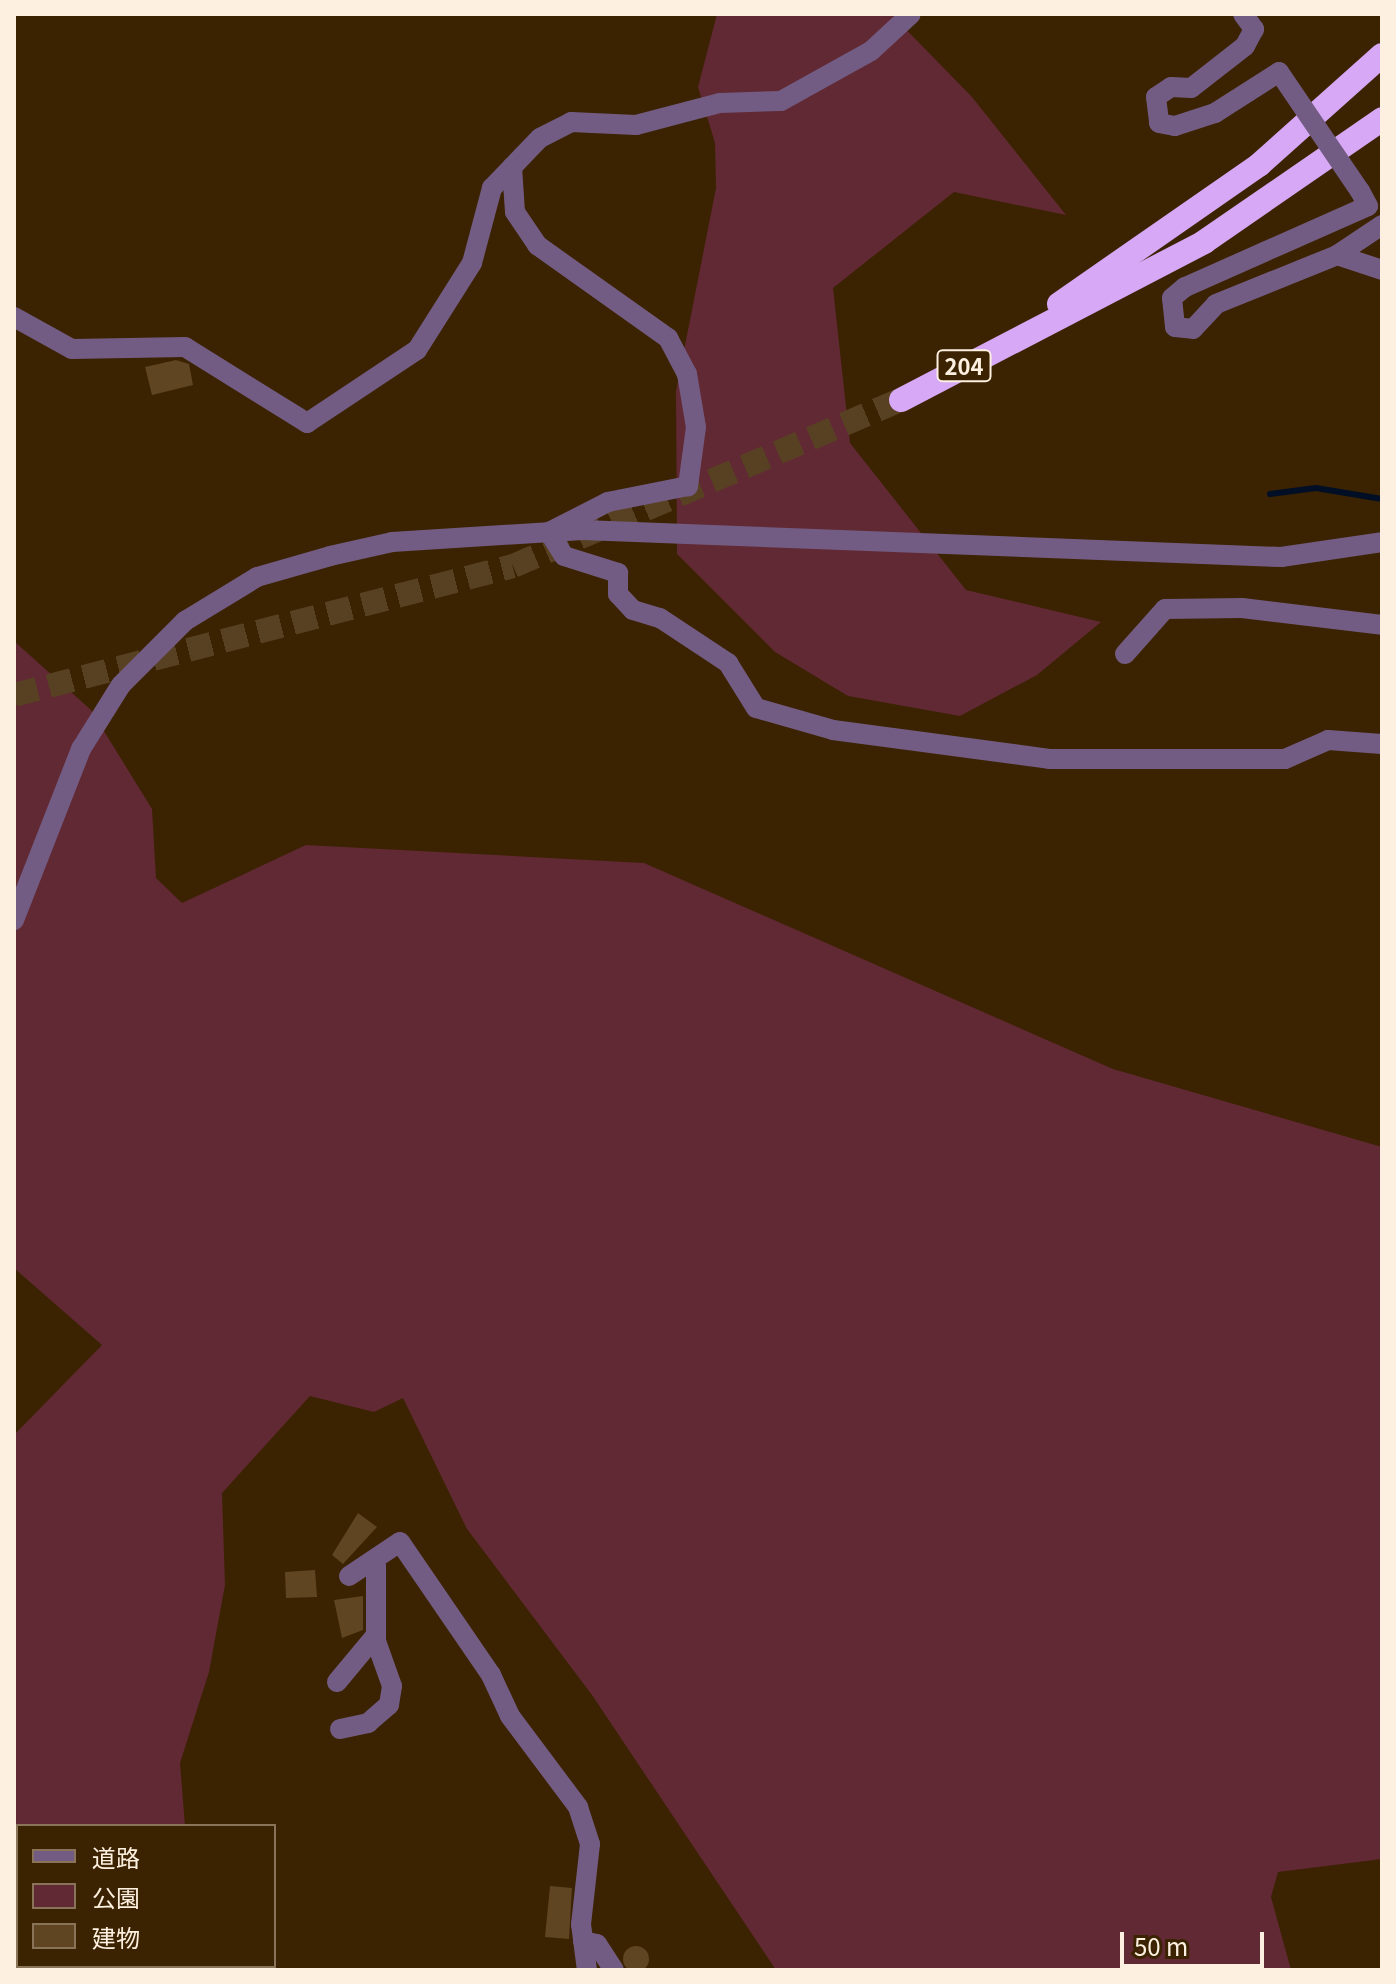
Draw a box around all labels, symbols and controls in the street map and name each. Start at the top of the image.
road number: 204 [936,348,992,384]
legend [16,1824,276,1968]
text: 道路 [92,1839,140,1874]
text: 公園 [92,1879,140,1914]
scale bar [1124,1916,1268,1966]
text: 建物 [92,1919,140,1954]
text: 50 m [1134,1928,1188,1963]

